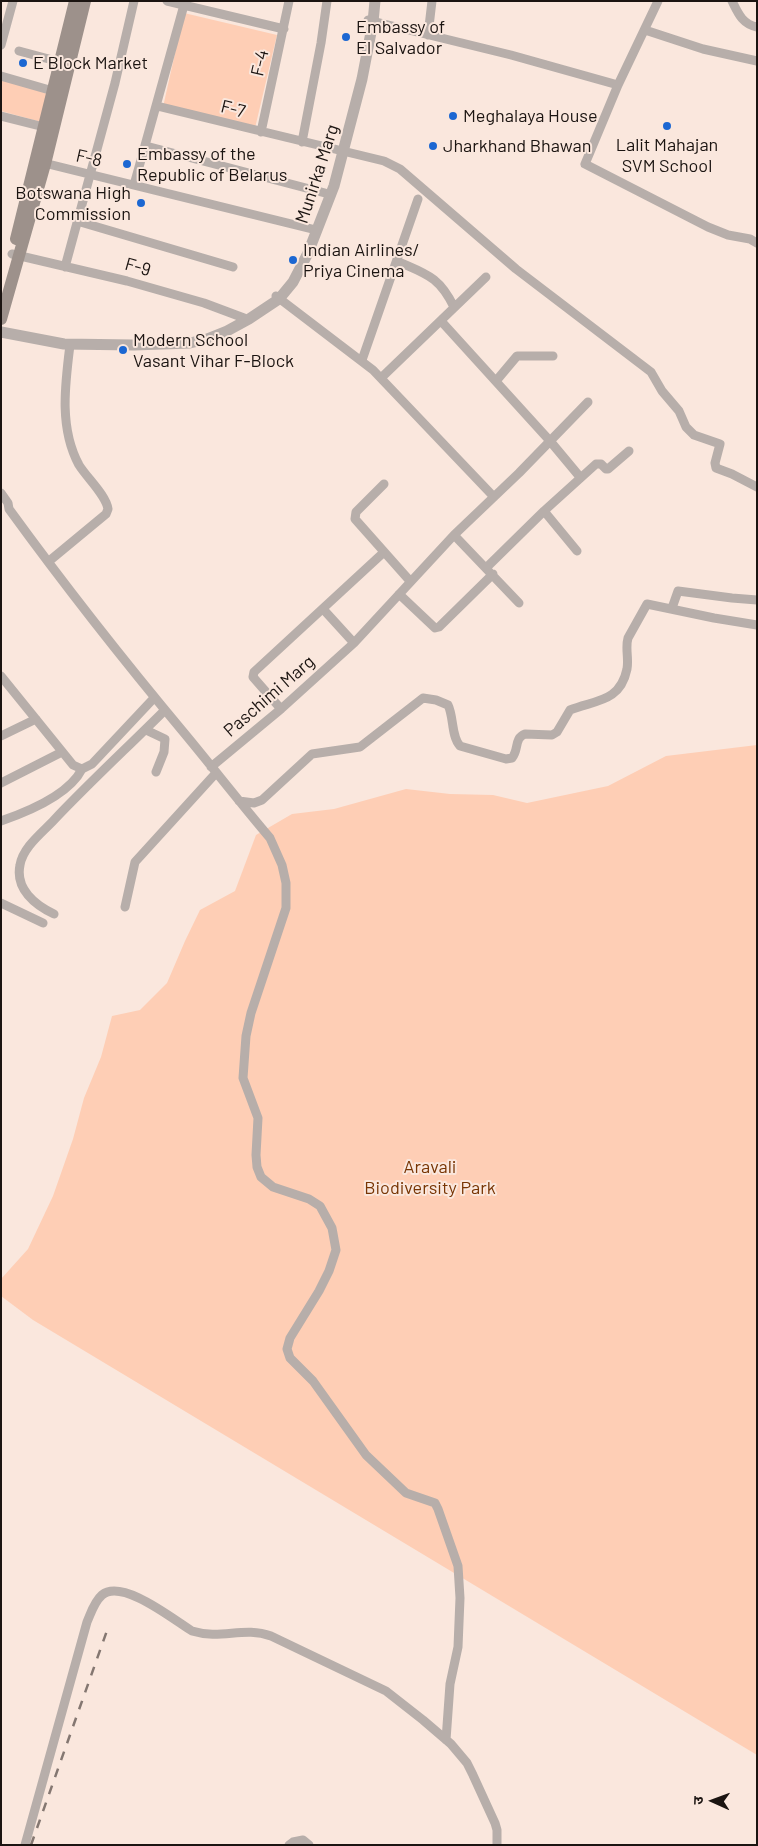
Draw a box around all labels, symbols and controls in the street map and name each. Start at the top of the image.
place label: Embassy of El Salvador [356,16,445,58]
marker: Embassy of El Salvador [340,31,352,43]
street label: F-4 [246,48,274,78]
place label: E Block Market [33,52,148,74]
marker: E Block Market [17,57,29,69]
street label: F-7 [218,96,248,122]
place label: Meghalaya House [463,105,598,127]
marker: Meghalaya House [447,110,459,122]
marker: Lalit Mahajan SVM School [661,120,673,132]
street label: Munirka Marg [291,122,343,226]
place label: Lalit Mahajan SVM School [616,134,718,176]
place label: Jharkhand Bhawan [443,135,592,157]
marker: Jharkhand Bhawan [427,140,439,152]
place label: Embassy of the Republic of Belarus [137,143,287,186]
street label: F-8 [74,145,104,171]
marker: Embassy of the Republic of Belarus [121,158,133,170]
place label: Botswana High Commission [15,182,131,224]
marker: Botswana High Commission [135,197,147,209]
place label: Indian Airlines/ Priya Cinema [303,239,420,282]
street label: F-9 [123,253,153,281]
marker: Indian Airlines/ Priya Cinema [287,254,299,266]
place label: Modern School Vasant Vihar F-Block [133,329,294,372]
marker: Modern School Vasant Vihar F-Block [117,344,129,356]
street label: Paschimi Marg [219,651,319,741]
park label: Aravali Biodiversity Park [364,1156,496,1198]
north arrow [688,1776,738,1826]
text: उ [689,1796,706,1805]

